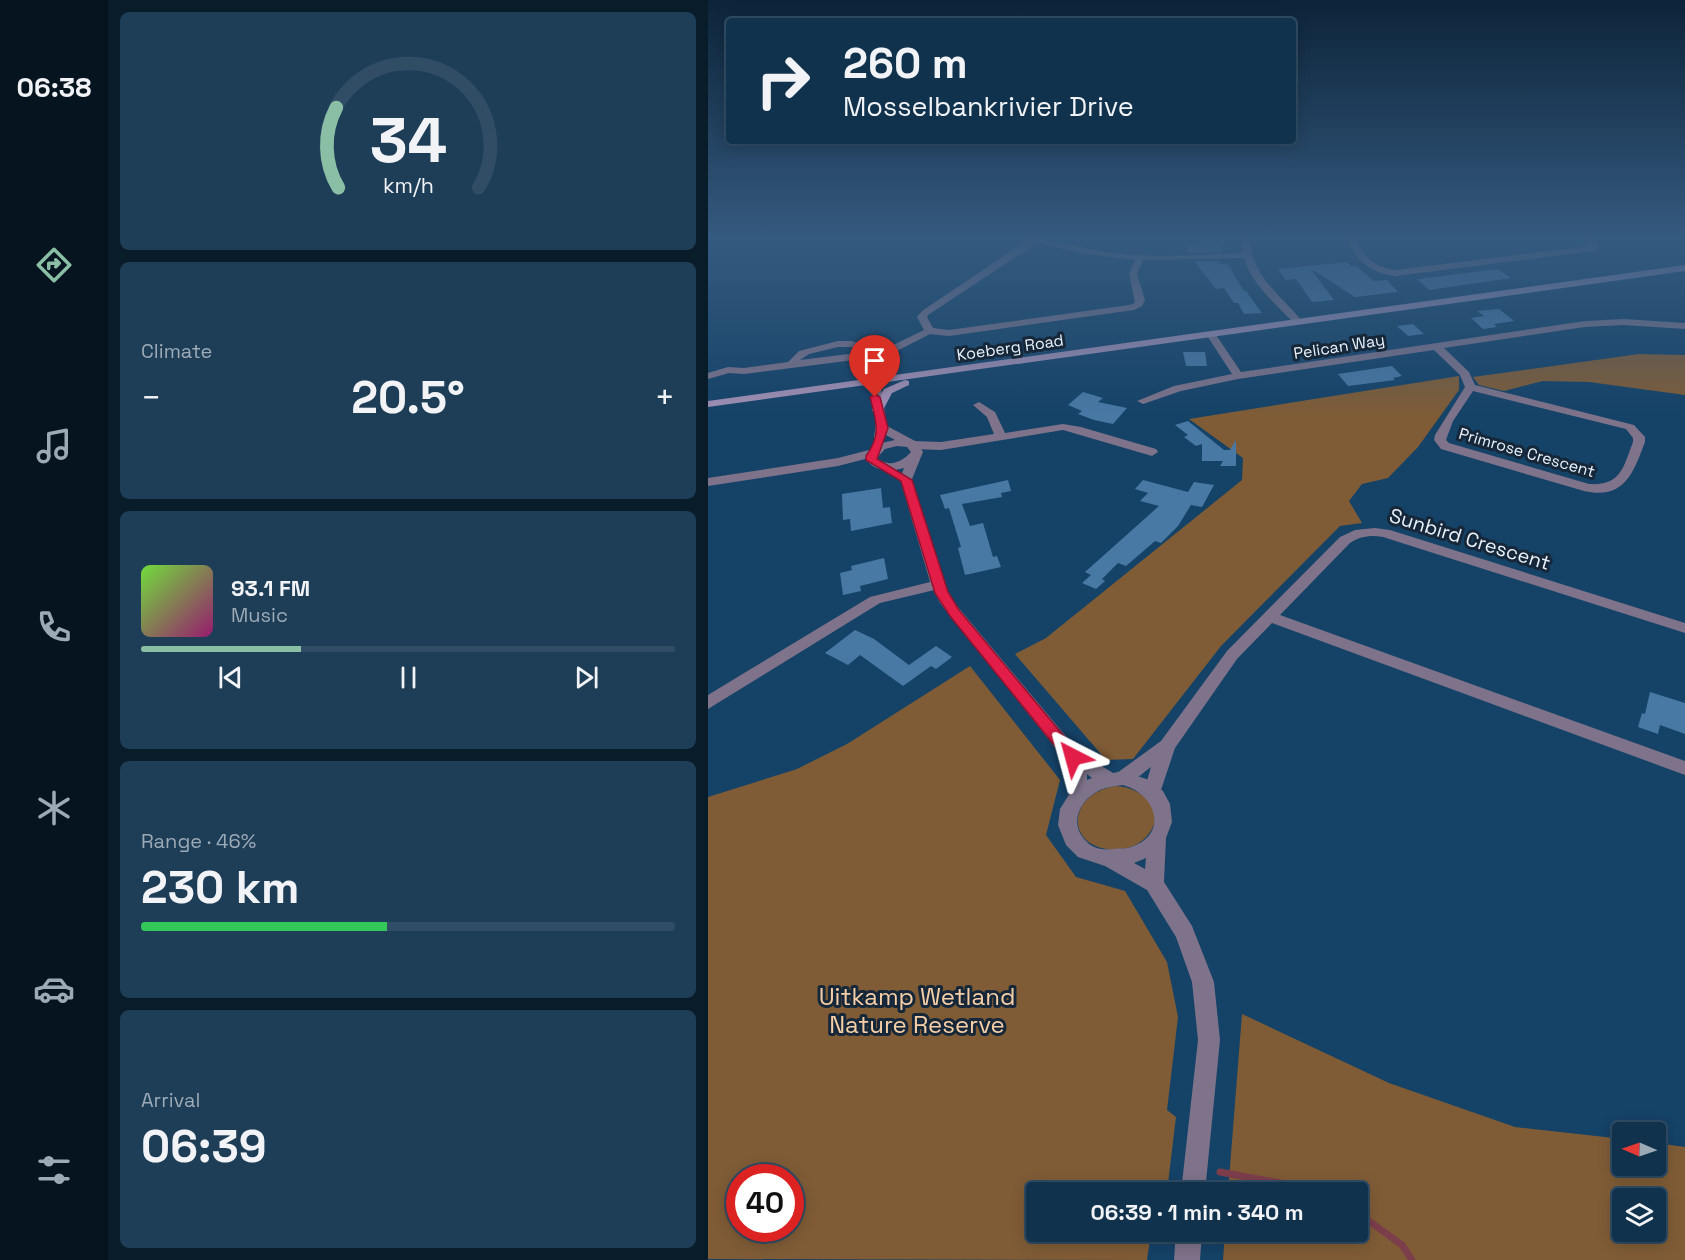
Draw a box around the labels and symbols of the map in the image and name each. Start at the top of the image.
street label: Pelican Way [1292,329,1386,364]
street label: Koeberg Road [955,330,1065,365]
pin [849,335,900,397]
street label: Primrose Crescent [1456,423,1597,482]
street label: Sunbird Crescent [1386,502,1554,576]
position arrow [1041,725,1105,789]
park label: Uitkamp Wetland Nature Reserve [819,981,1015,1040]
north arrow [1612,1122,1666,1176]
speed limit sign: 40 [726,1164,804,1242]

